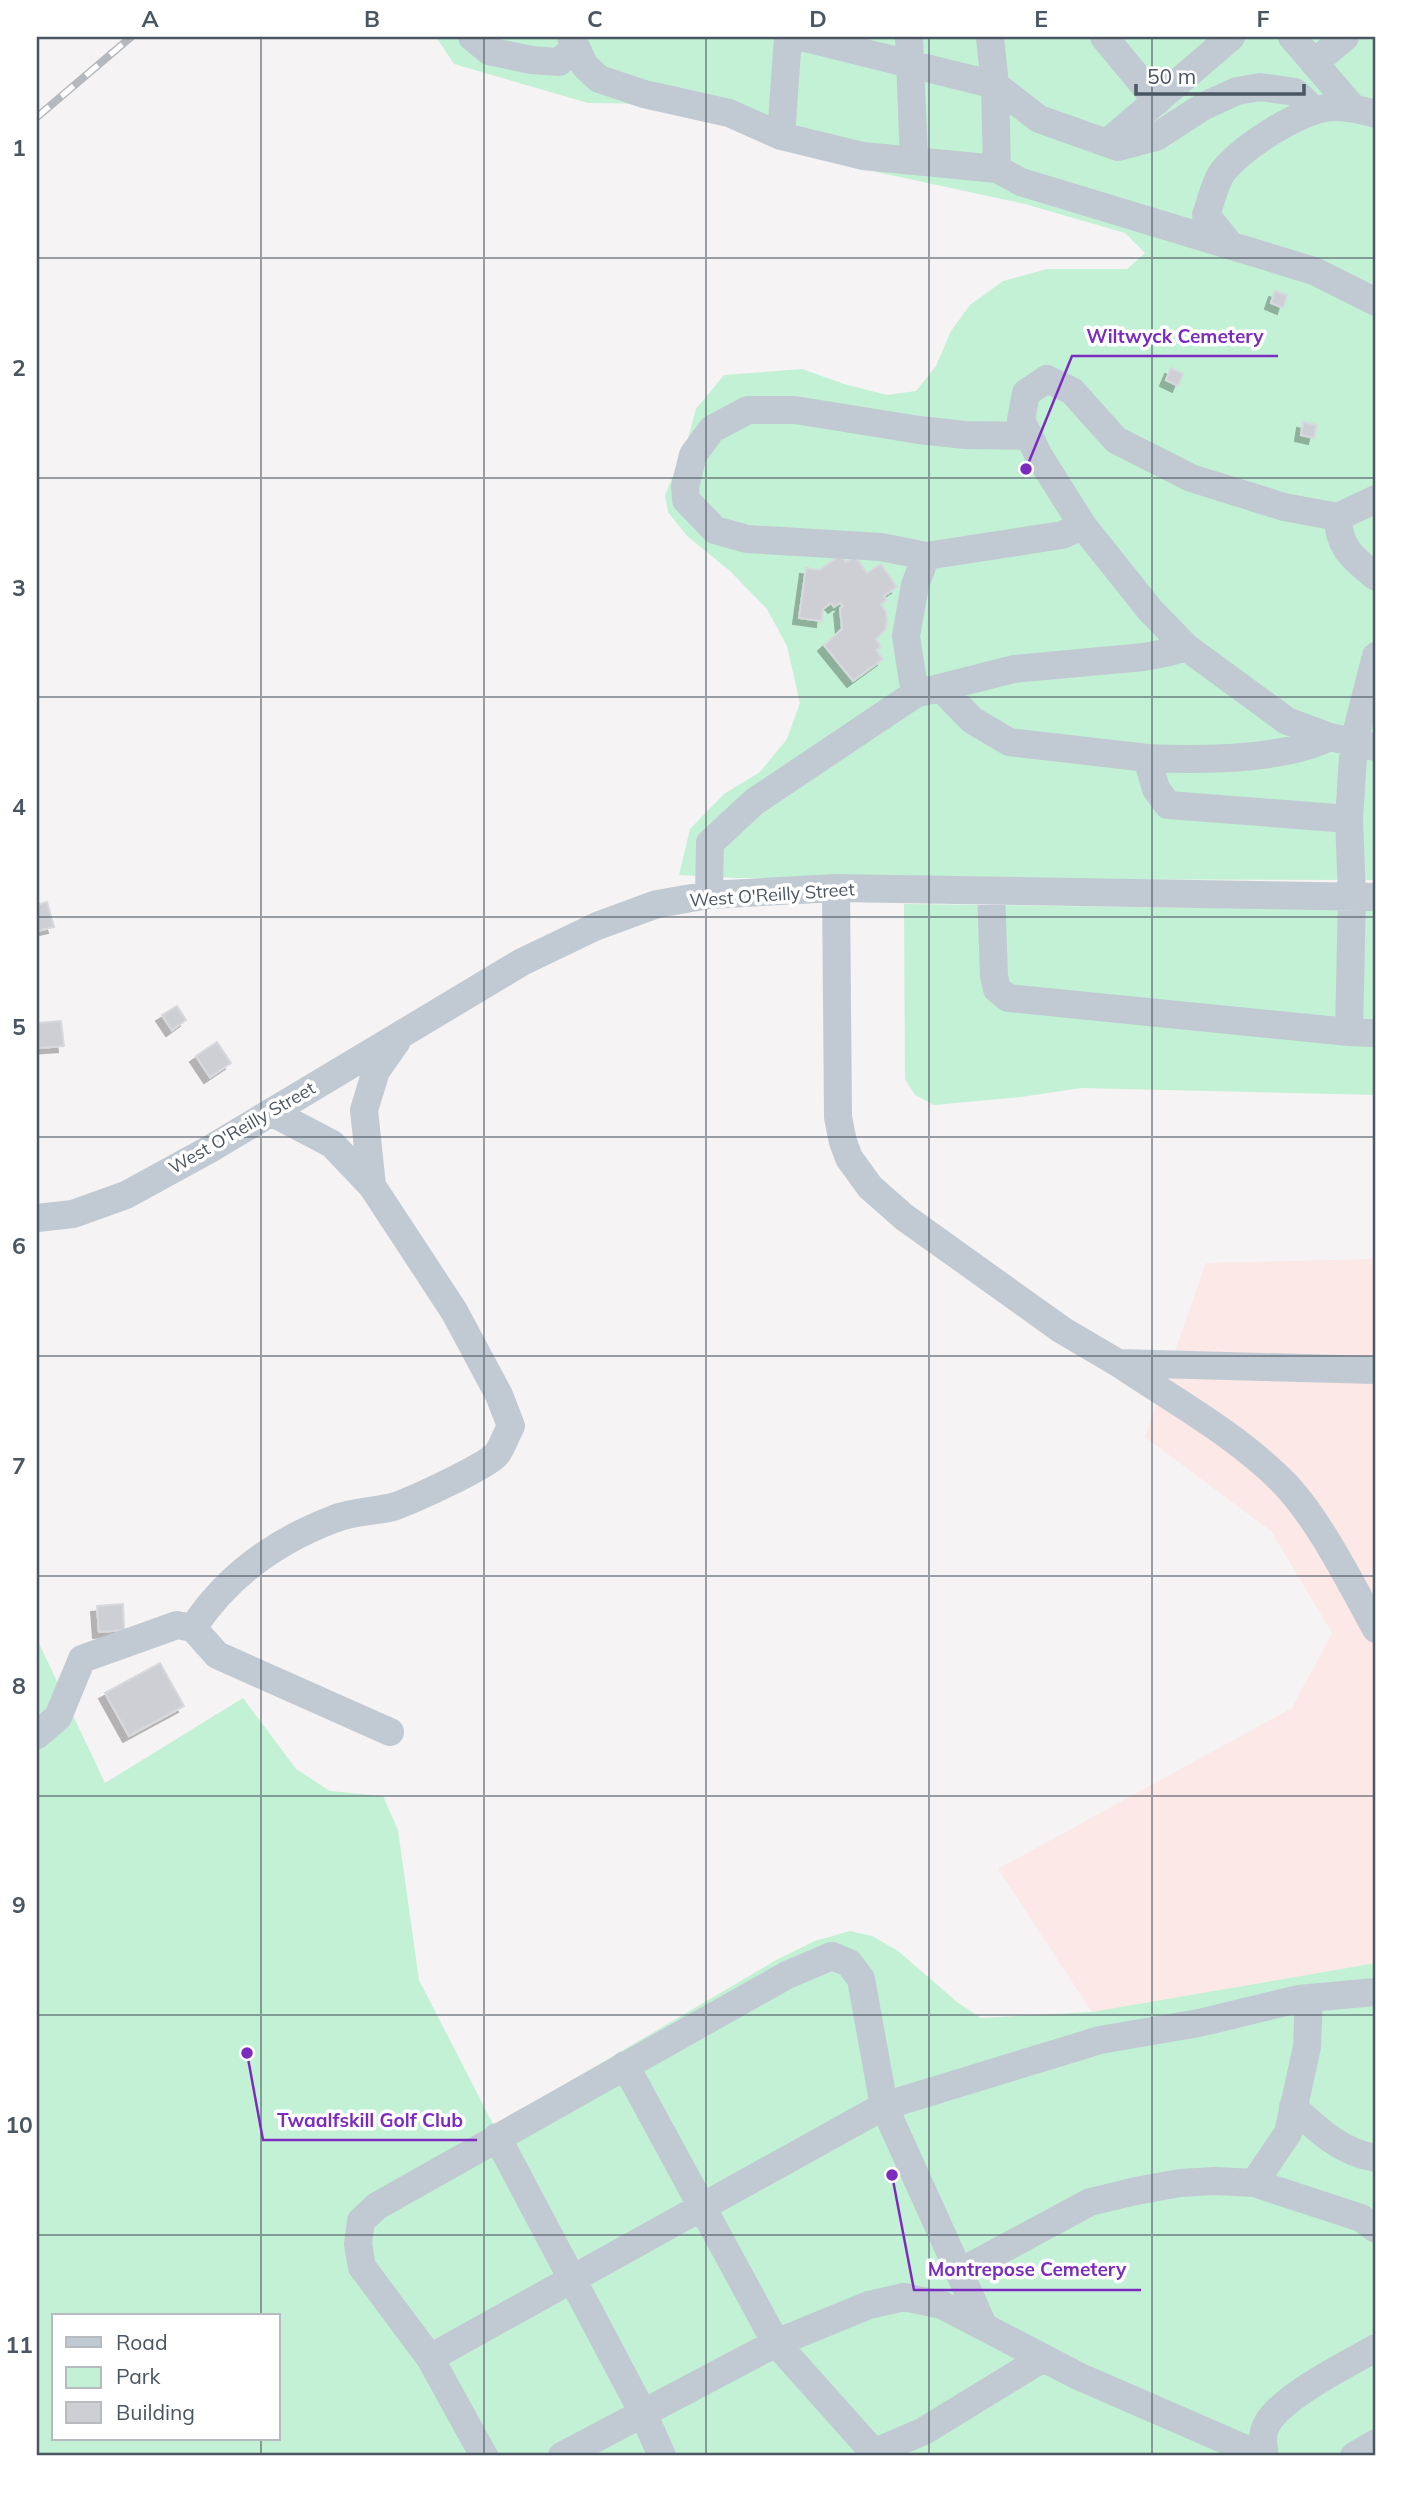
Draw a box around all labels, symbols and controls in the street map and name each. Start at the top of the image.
text: A [141,4,159,33]
text: B [364,4,380,33]
text: C [587,4,603,33]
text: D [809,4,827,33]
text: E [1034,4,1048,33]
text: F [1256,4,1270,33]
scale bar [1136,52,1304,96]
text: 50 m [1147,63,1196,89]
text: 1 [12,133,26,162]
callout: Wiltwyck Cemetery [1072,316,1278,356]
text: Wiltwyck Cemetery [1086,324,1264,348]
text: 2 [12,353,26,382]
text: 3 [12,573,26,602]
text: 4 [12,792,26,821]
street label: West O'Reilly Street [689,877,855,912]
text: 5 [12,1012,26,1041]
street label: West O'Reilly Street [164,1076,319,1179]
text: 6 [12,1231,26,1260]
text: 7 [12,1451,26,1480]
text: 8 [12,1671,26,1700]
text: 9 [12,1890,26,1919]
callout: Twaalfskill Golf Club [263,2100,477,2140]
text: Twaalfskill Golf Club [277,2108,463,2132]
text: 10 [5,2110,33,2139]
callout: Montrepose Cemetery [914,2250,1141,2290]
text: Montrepose Cemetery [928,2257,1127,2281]
legend [52,2314,280,2440]
text: Road [116,2329,167,2355]
text: 11 [5,2330,33,2359]
text: Park [116,2363,160,2389]
text: Building [116,2399,195,2425]

